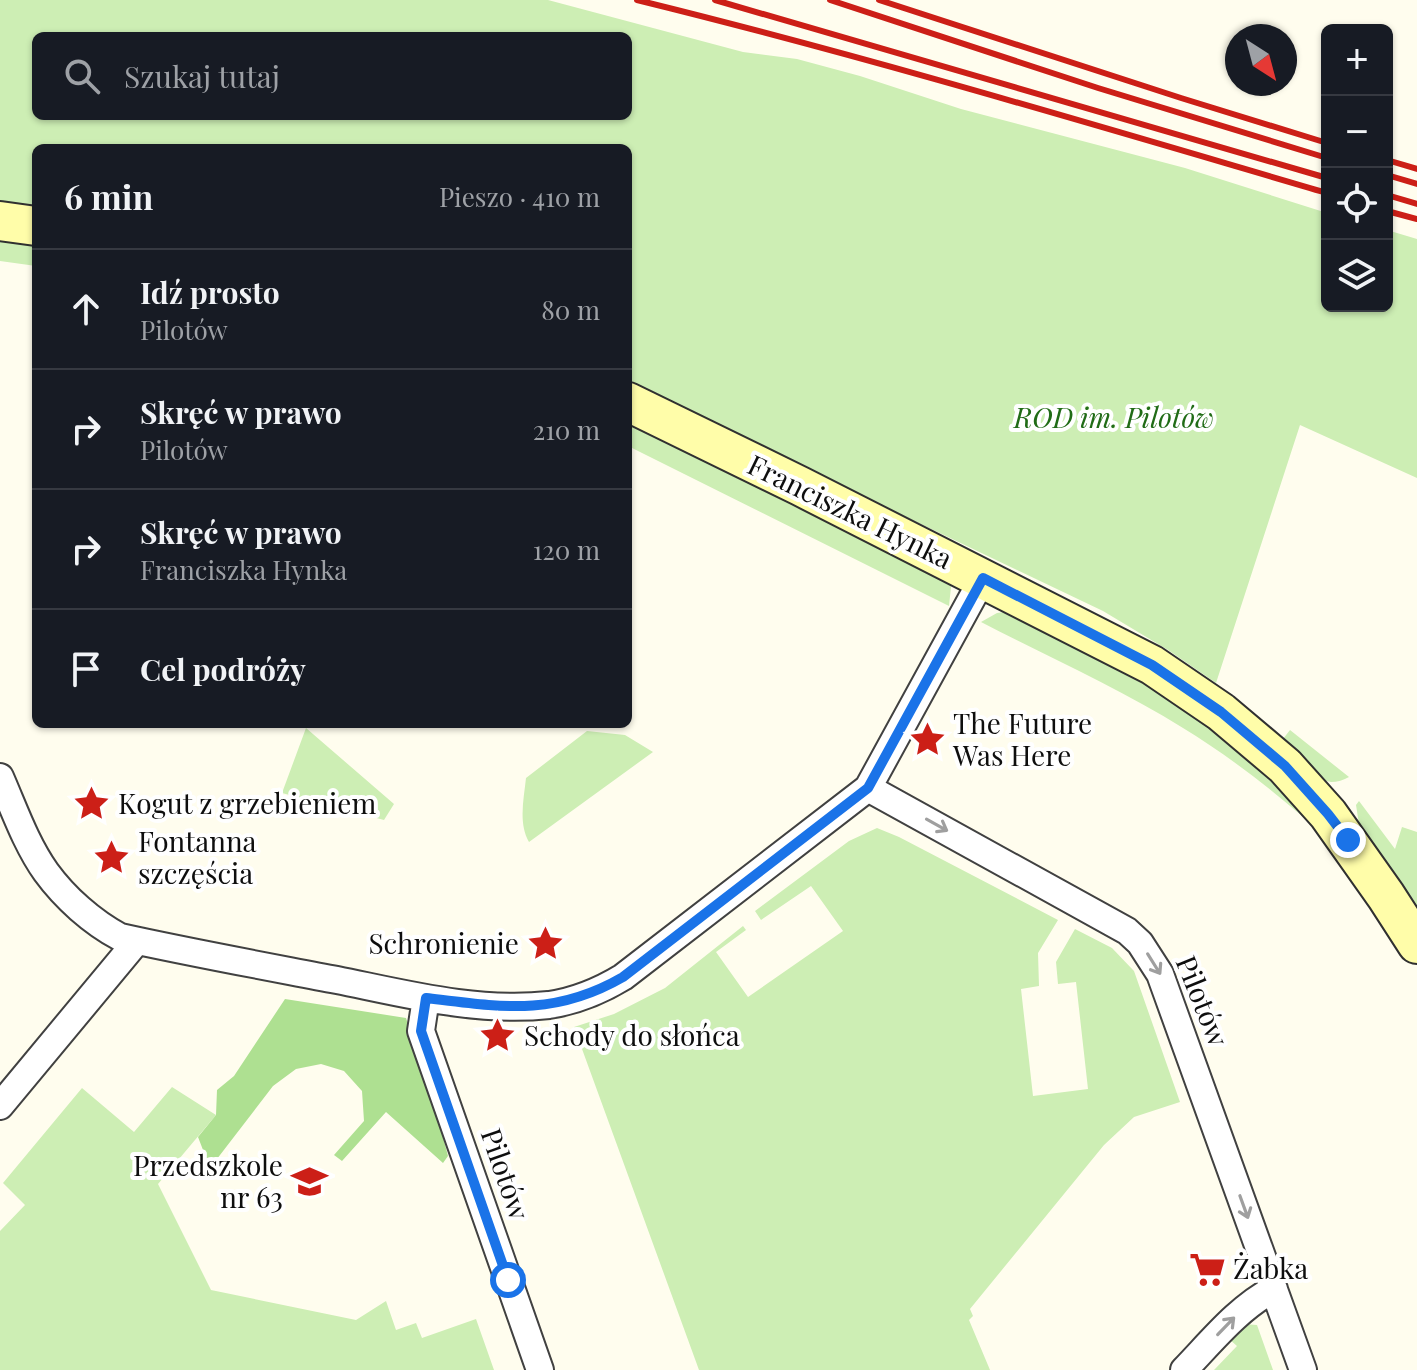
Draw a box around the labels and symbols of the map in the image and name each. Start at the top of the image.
north arrow [1225,24,1297,96]
park label: ROD im. Pilotów [1013,398,1214,435]
street label: Franciszka Hynka [742,445,959,576]
place label: The Future Was Here [952,704,1092,773]
place icon: The Future Was Here [908,721,946,759]
place label: Kogut z grzebieniem [118,784,376,821]
place icon: Kogut z grzebieniem [73,785,111,823]
one-way arrow [925,817,948,833]
place label: Fontanna szczęścia [138,822,257,891]
route end [1330,822,1366,858]
place icon: Fontanna szczęścia [93,839,131,877]
place label: Schronienie [368,924,519,961]
place icon: Schronienie [526,925,564,963]
street label: Pilotów [1169,950,1238,1051]
one-way arrow [1145,952,1162,974]
place label: Schody do słońca [524,1016,740,1053]
place icon: Schody do słońca [479,1017,517,1055]
street label: Pilotów [474,1123,539,1225]
place label: Przedszkole nr 63 [133,1146,283,1215]
school or university icon: Przedszkole nr 63 [290,1163,328,1201]
one-way arrow [1238,1194,1253,1219]
place label: Żabka [1233,1249,1308,1286]
supermarket icon: Żabka [1188,1250,1226,1288]
route start [490,1262,526,1298]
one-way arrow [1216,1317,1235,1336]

